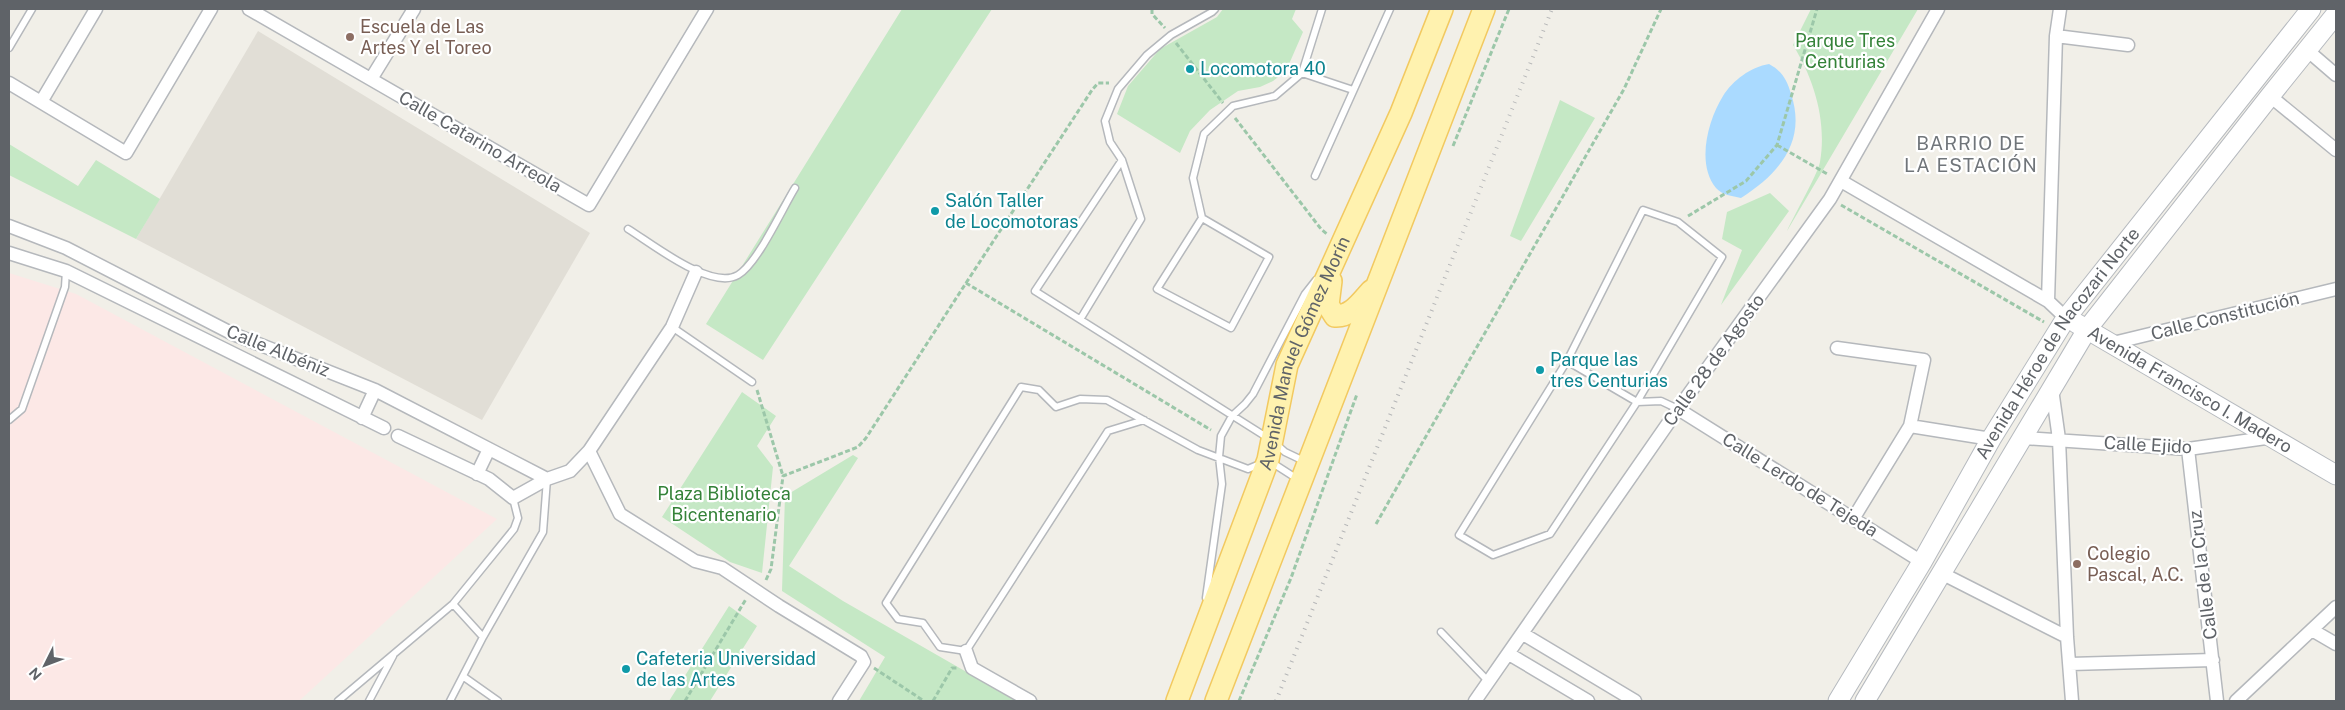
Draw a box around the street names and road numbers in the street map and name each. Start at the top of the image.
street label: Calle Catarino Arreola [395,86,565,197]
street label: Avenida Héroe de Nacozari Norte [1971,223,2144,463]
street label: Avenida Manuel Gómez Morín [1254,233,1354,473]
street label: Calle Constitución [2149,287,2301,344]
street label: Calle 28 de Agosto [1659,290,1769,430]
street label: Calle Albéniz [224,320,333,381]
street label: Avenida Francisco I. Madero [2084,321,2296,457]
street label: Calle Lerdo de Tejeda [1719,428,1882,541]
street label: Calle Ejido [2103,432,2193,457]
street label: Calle de la Cruz [2184,509,2221,641]

